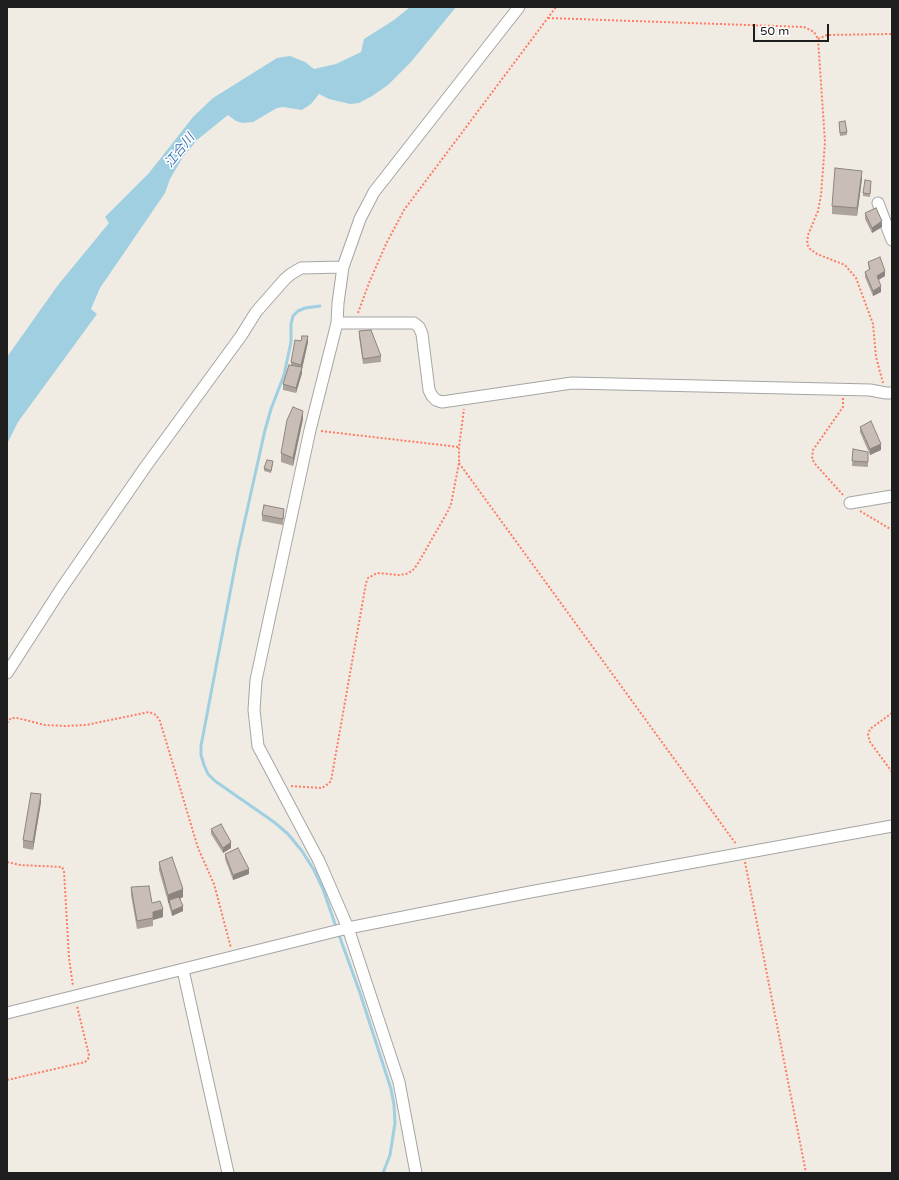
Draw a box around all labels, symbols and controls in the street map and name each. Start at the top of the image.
scale bar [755,16,831,42]
text: 50 m [760,24,789,38]
water label: 江合川 [162,131,198,171]

